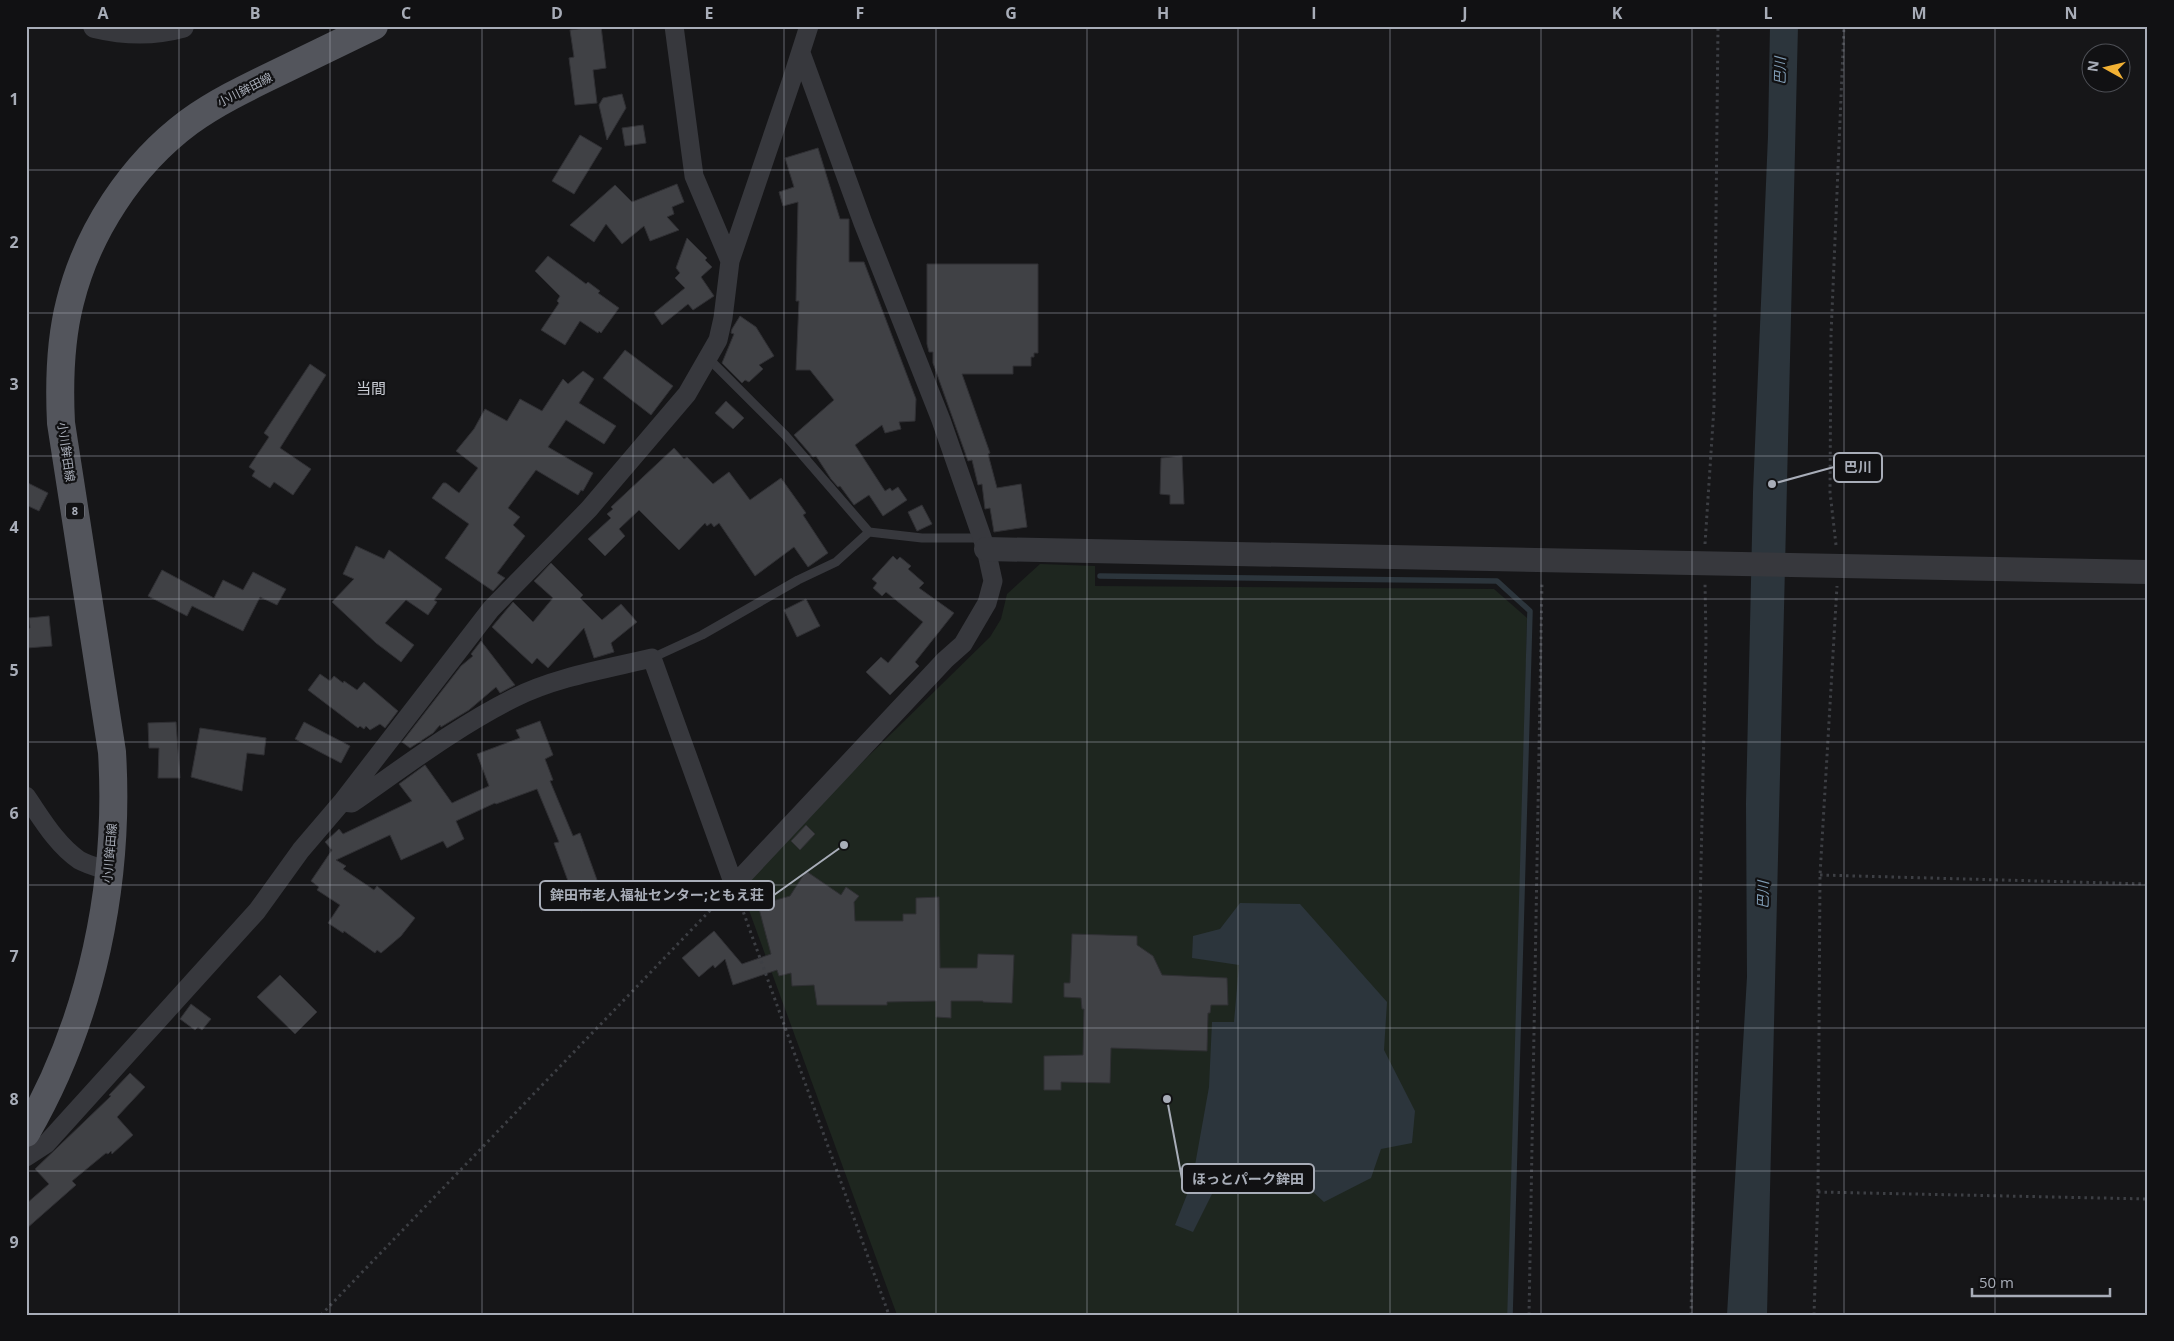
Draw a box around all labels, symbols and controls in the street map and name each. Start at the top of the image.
text: A [97,2,109,24]
text: B [250,2,260,24]
text: C [401,2,411,24]
text: D [551,2,563,24]
text: E [705,2,714,24]
text: F [856,2,864,24]
text: G [1005,2,1017,24]
text: H [1157,2,1169,24]
text: I [1311,2,1317,24]
text: J [1460,2,1468,24]
text: K [1612,2,1623,24]
text: L [1763,2,1773,24]
text: M [1911,2,1927,24]
text: N [2064,2,2078,24]
north arrow [2082,42,2132,92]
water label: 巴川 [1770,55,1789,85]
text: N [2082,59,2103,73]
street label: 小川鉾田線 [214,68,275,111]
text: 1 [9,88,19,110]
text: 2 [9,231,19,253]
text: 3 [9,373,19,395]
district label: 当間 [356,378,386,398]
street label: 小川鉾田線 [54,421,79,483]
callout: 巴川 [1834,453,1882,482]
text: 巴川 [1844,457,1872,476]
road number: 8 [66,502,84,520]
text: 4 [9,516,19,538]
text: 5 [9,659,19,681]
text: 6 [9,802,19,824]
street label: 小川鉾田線 [98,822,121,884]
water label: 巴川 [1753,879,1772,909]
callout: 鉾田市老人福祉センター;ともえ荘 [540,881,774,910]
text: 鉾田市老人福祉センター;ともえ荘 [550,885,764,904]
text: 7 [9,945,19,967]
text: 8 [9,1088,19,1110]
callout: ほっとパーク鉾田 [1182,1164,1314,1193]
text: ほっとパーク鉾田 [1192,1169,1304,1188]
text: 9 [9,1231,19,1253]
scale bar [1972,1266,2109,1298]
text: 50 m [1979,1272,2014,1292]

